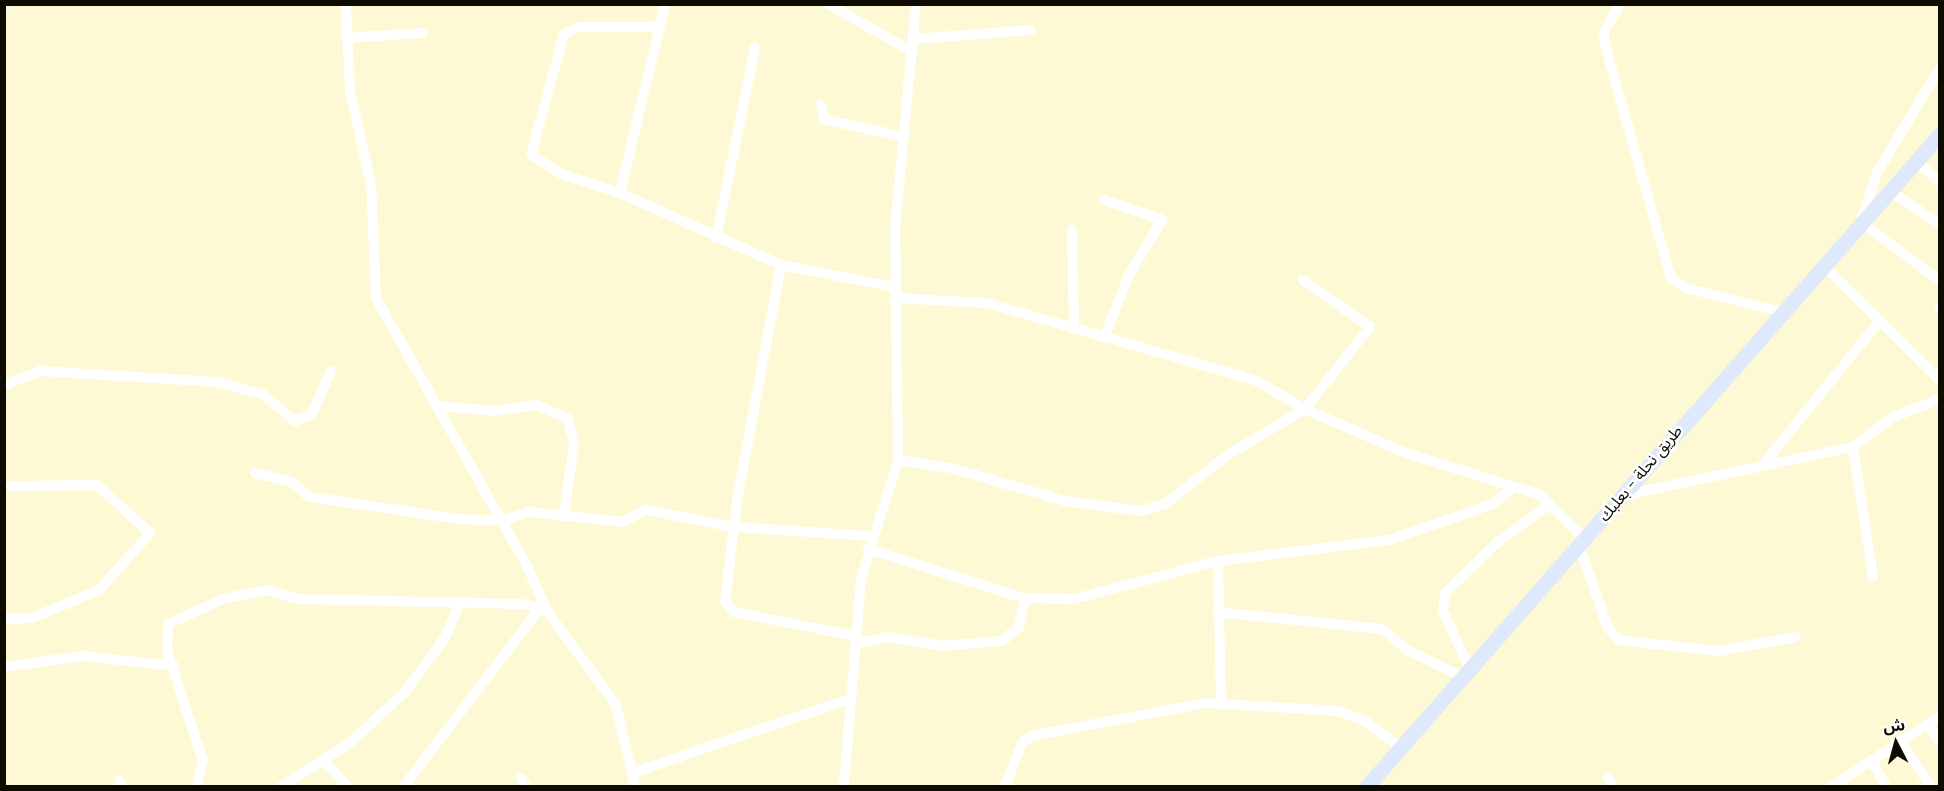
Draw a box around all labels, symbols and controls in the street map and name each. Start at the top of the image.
street label: طريق نحلة - بعلبك [1594,421,1686,525]
north arrow [1866,713,1926,773]
text: ش [1882,714,1906,736]

